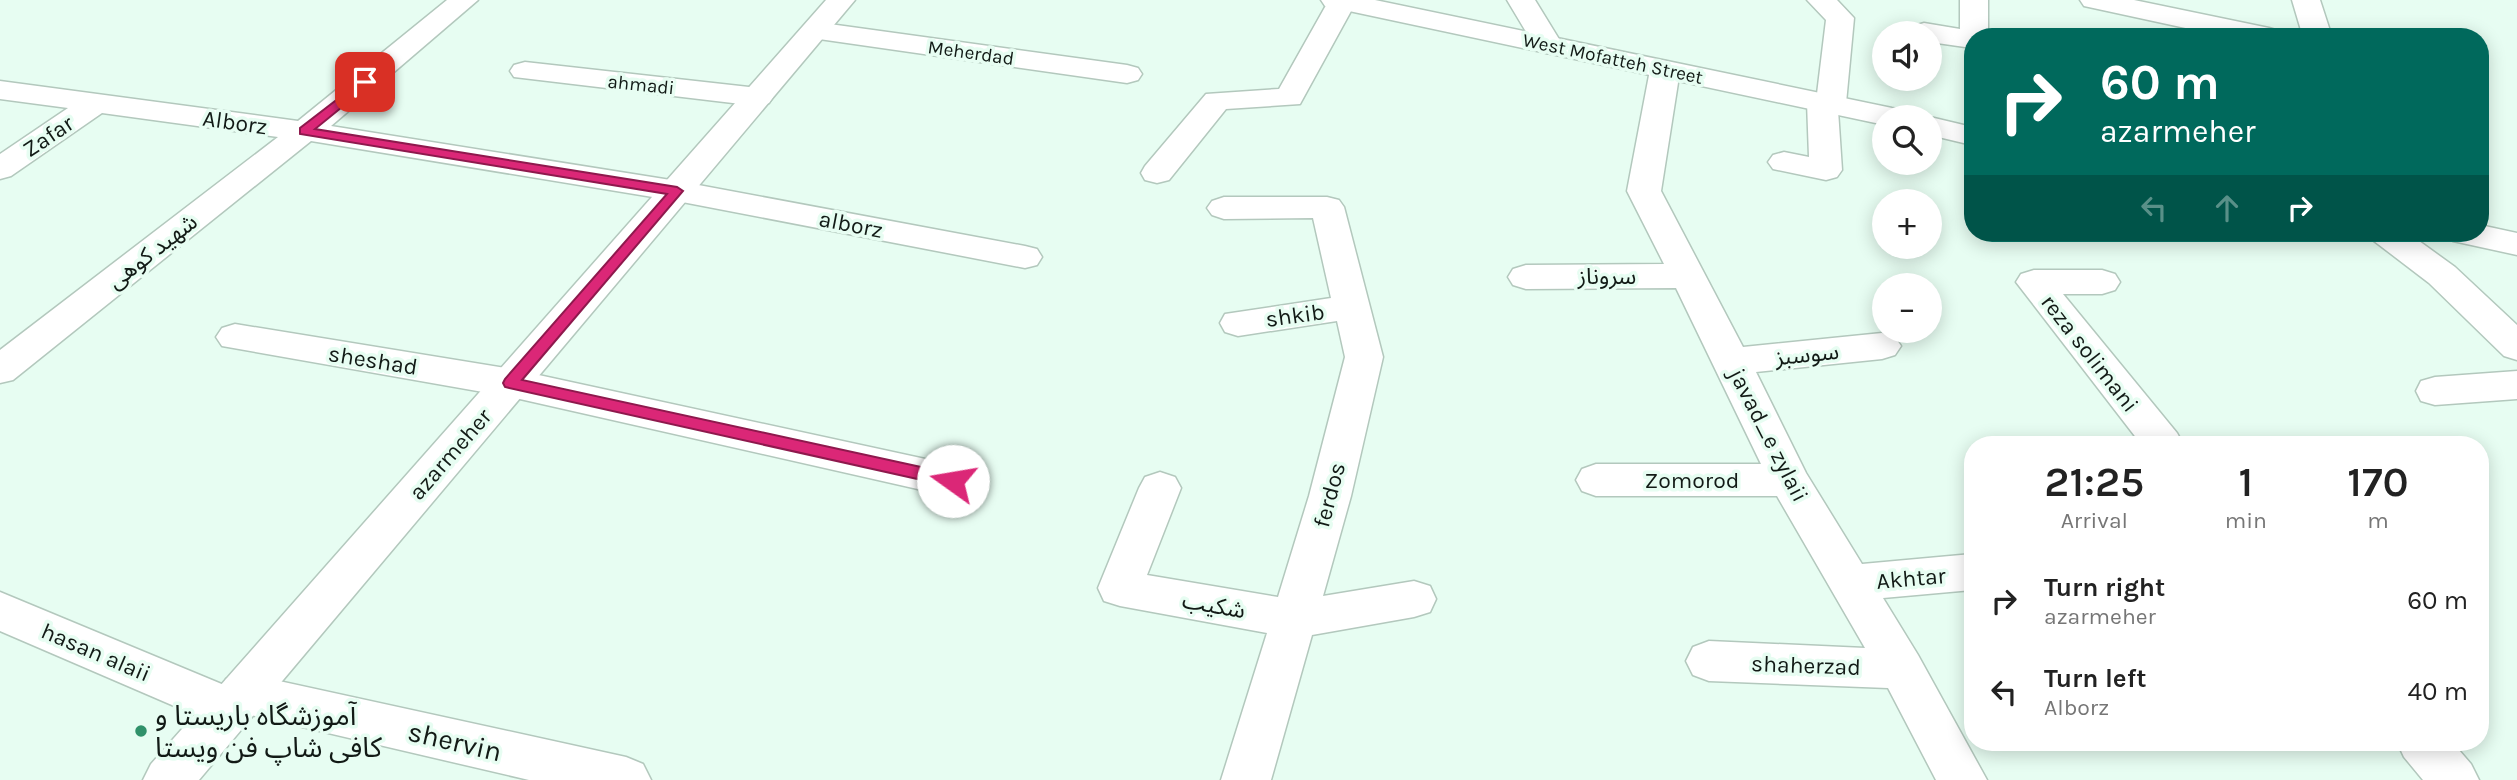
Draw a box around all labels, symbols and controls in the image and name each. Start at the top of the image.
map controls [1872,21,1942,343]
button: sound [1872,21,1942,91]
street label: West Mofatteh Street [1521,29,1705,89]
street label: Meherdad [926,36,1015,70]
pin [335,52,395,112]
text: 60 m [2100,54,2220,111]
icon: right [1985,56,2076,147]
icon: arrive [346,63,384,101]
street label: ahmadi [606,71,675,99]
street label: Alborz [201,105,269,140]
button: search [1872,105,1942,175]
street label: Zafar [18,109,79,163]
text: azarmeher [2100,113,2256,150]
button: + [1872,189,1942,259]
icon: left [2135,189,2173,227]
icon: ahead [2208,189,2246,227]
icon: right [2281,189,2319,227]
street label: alborz [817,205,885,244]
street label: شهید کوهی [102,208,203,295]
street label: سروناز [1577,263,1636,290]
button: − [1872,273,1942,343]
street label: reza solimani [2035,289,2144,418]
street label: shkib [1264,298,1326,333]
street label: سوسبز [1773,338,1840,371]
street label: sheshad [326,340,420,381]
street label: javad_e zylaii [1722,362,1814,506]
street label: azarmeher [403,403,498,505]
position arrow [916,444,990,518]
text: 21:25 [2044,457,2144,507]
text: 1 [2238,457,2253,507]
text: 170 [2347,457,2409,507]
street label: ferdos [1308,460,1351,531]
street label: Zomorod [1645,467,1739,494]
text: Arrival [2061,507,2128,534]
text: min [2225,507,2267,534]
text: m [2367,507,2389,534]
street label: Akhtar [1875,562,1948,595]
text: Turn right [2044,572,2165,603]
icon: right [1985,582,2023,620]
text: 60 m [2407,585,2468,616]
street label: شکیب [1180,587,1247,624]
text: azarmeher [2044,603,2156,630]
street label: hasan alaii [37,617,155,688]
street label: shaherzad [1751,650,1861,681]
text: Turn left [2044,663,2146,694]
icon: left [1985,673,2023,711]
text: 40 m [2408,676,2468,707]
text: Alborz [2044,694,2109,721]
place label: آموزشگاه باریستا و کافی شاپ فن ویستا [155,699,382,766]
street label: shervin [405,715,505,768]
marker: آموزشگاه باریستا و کافی شاپ فن ویستا [133,723,149,739]

